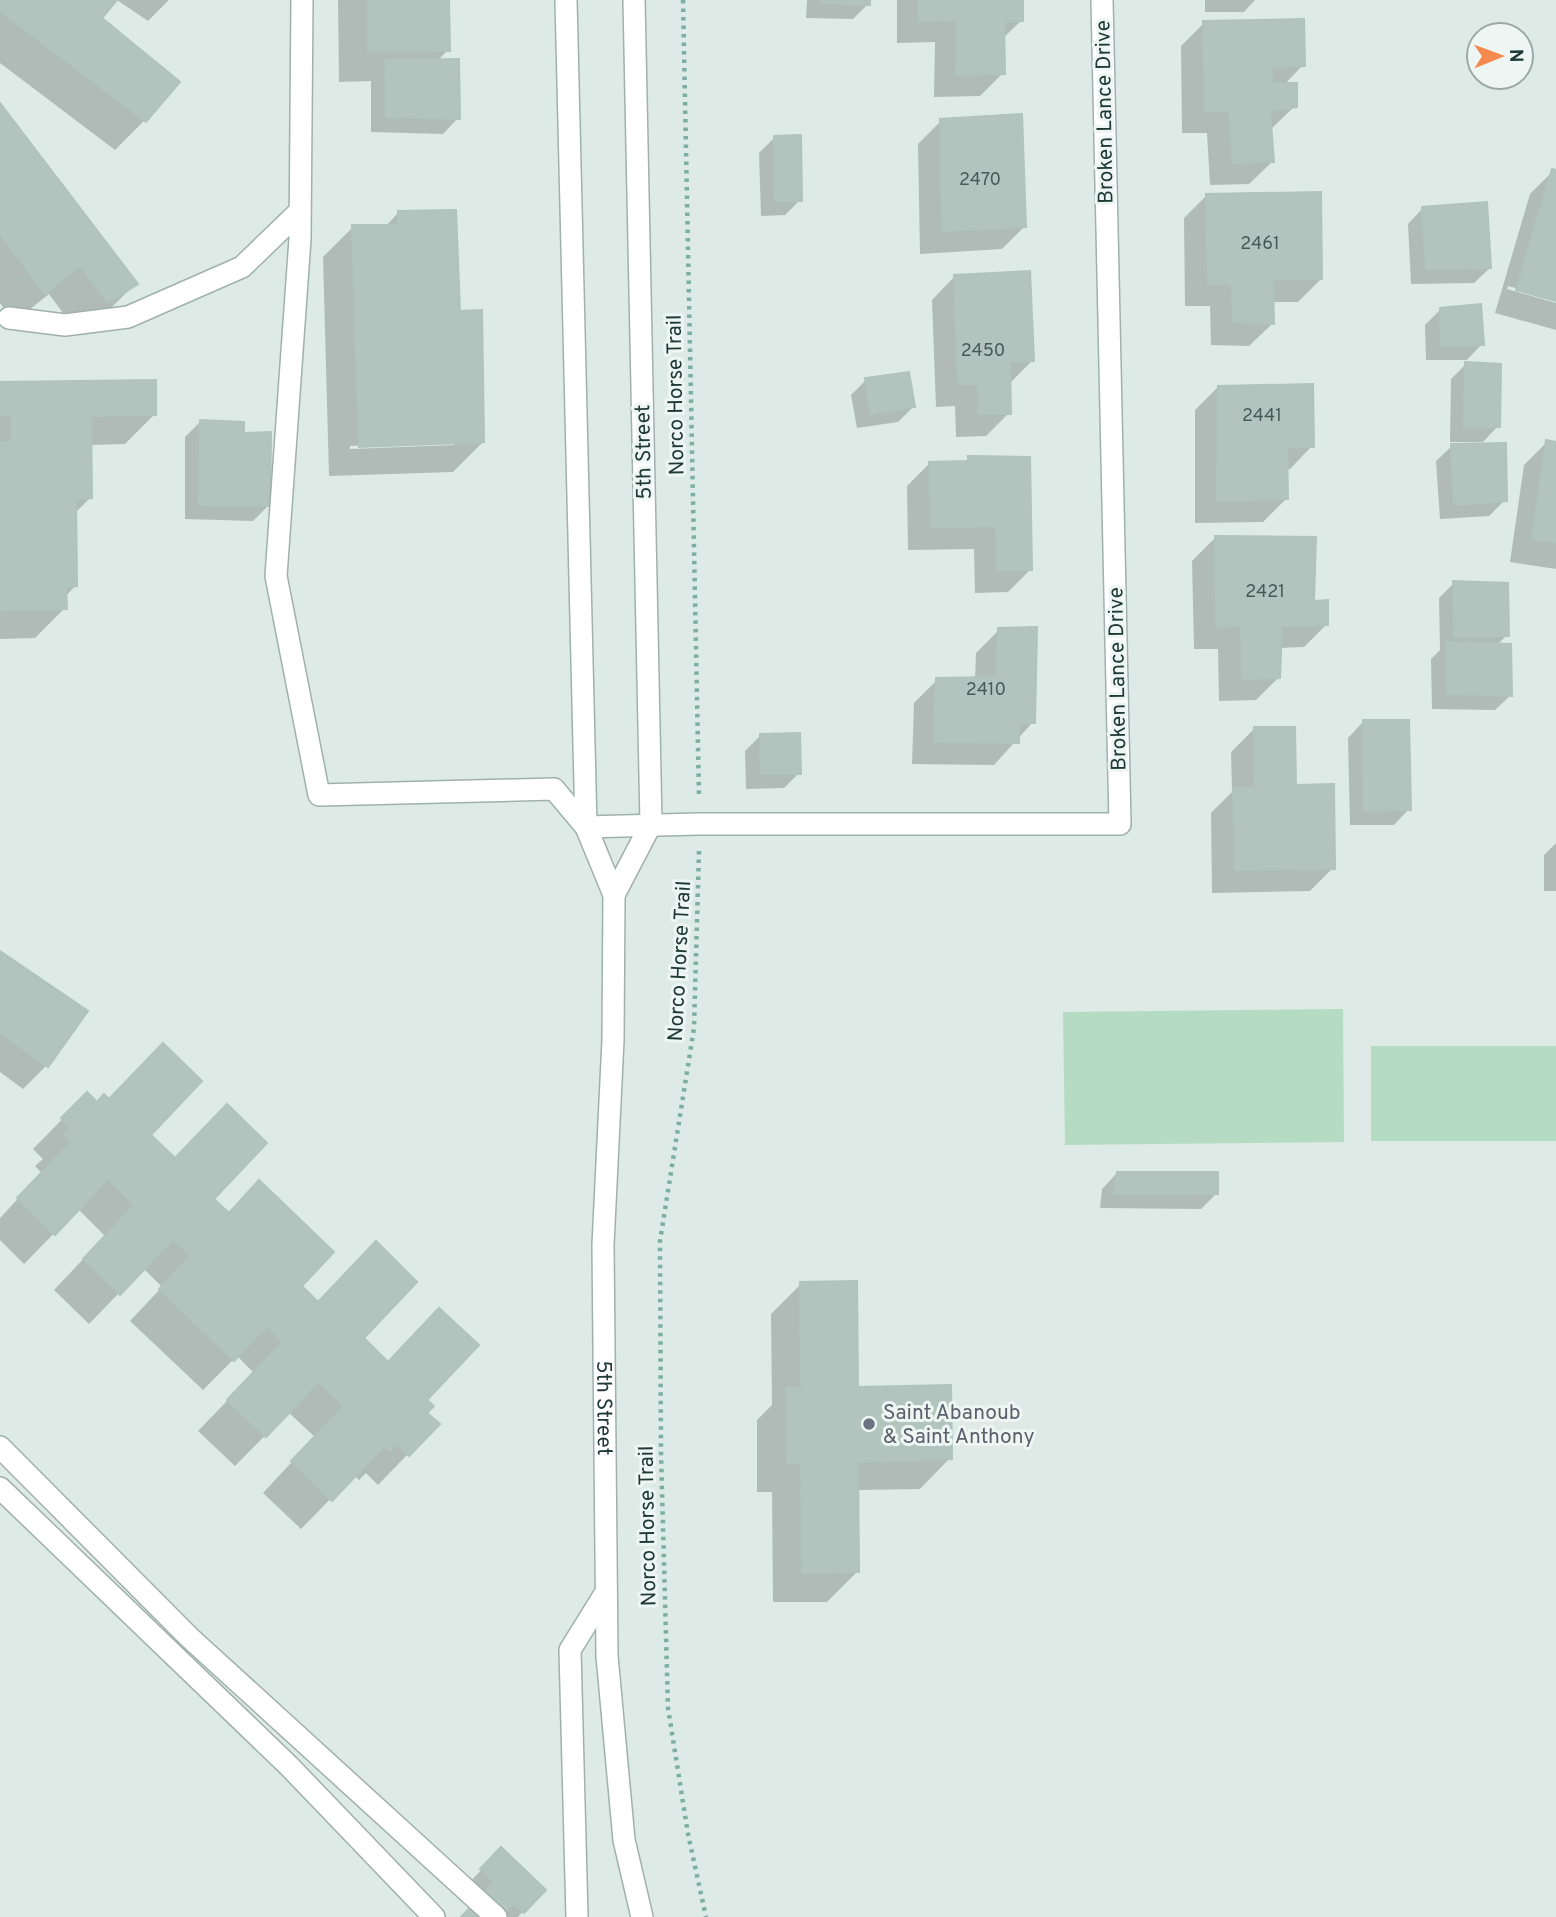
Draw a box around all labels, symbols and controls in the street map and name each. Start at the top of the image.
street label: Broken Lance Drive [1090,20,1121,204]
north arrow [1465,21,1535,91]
text: N [1503,49,1527,63]
house number: 2470 [959,169,1001,192]
house number: 2461 [1240,233,1280,256]
street label: Norco Horse Trail [662,314,691,476]
house number: 2450 [961,340,1005,363]
street label: 5th Street [630,404,659,500]
house number: 2441 [1242,405,1282,428]
house number: 2421 [1245,581,1285,604]
street label: Broken Lance Drive [1103,587,1134,771]
house number: 2410 [966,679,1006,702]
street label: Norco Horse Trail [663,880,698,1042]
street label: 5th Street [589,1360,617,1456]
place label: Saint Abanoub & Saint Anthony [883,1400,1035,1451]
marker: Saint Abanoub & Saint Anthony [861,1416,877,1432]
street label: Norco Horse Trail [634,1445,663,1607]

